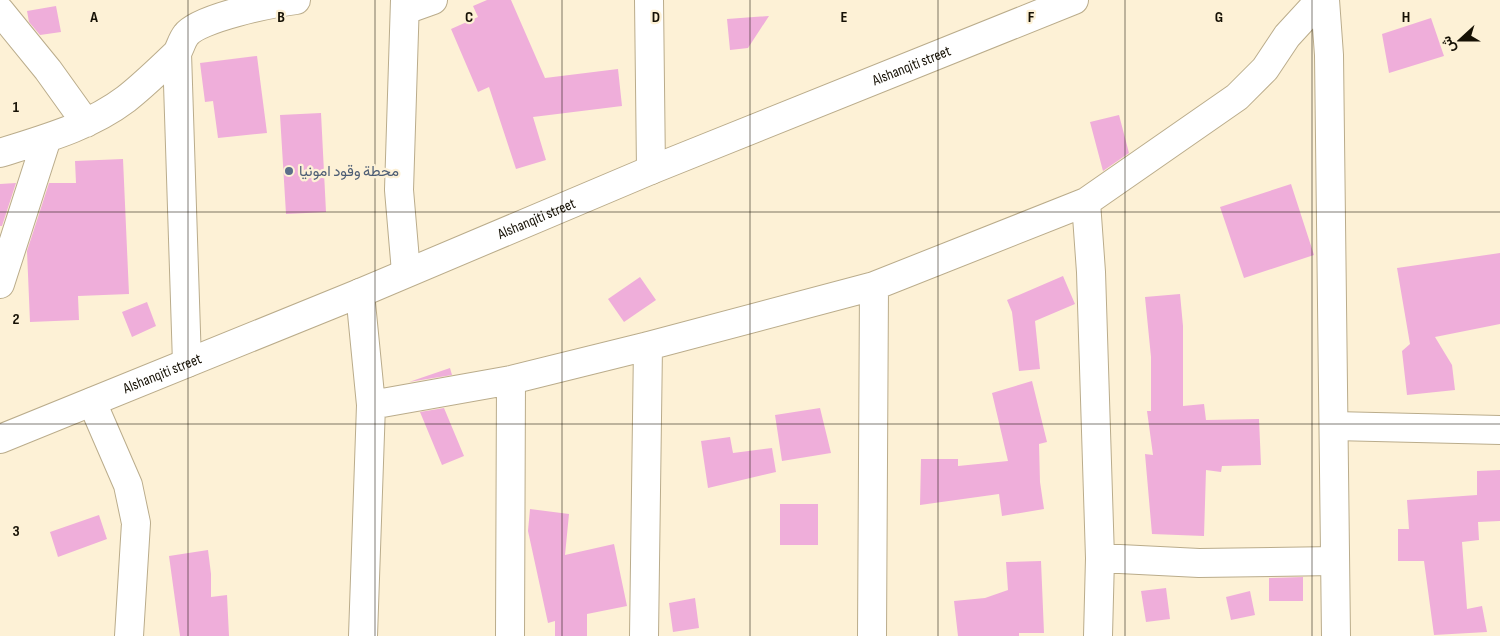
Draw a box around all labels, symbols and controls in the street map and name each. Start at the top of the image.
text: A [89,8,98,27]
text: B [277,8,285,27]
text: C [465,8,473,27]
text: D [652,8,660,27]
text: E [841,8,848,27]
text: F [1028,8,1035,27]
text: G [1215,8,1223,27]
text: H [1402,8,1410,27]
north arrow [1435,15,1485,65]
text: ش [1437,33,1459,55]
street label: Alshanqiti street [868,41,954,90]
text: 1 [13,98,20,117]
place label: محطة وقود امونيا [299,162,399,181]
marker: محطة وقود امونيا [283,165,295,177]
street label: Alshanqiti street [494,193,579,244]
text: 2 [12,310,20,329]
street label: Alshanqiti street [119,349,205,398]
text: 3 [12,522,20,541]

